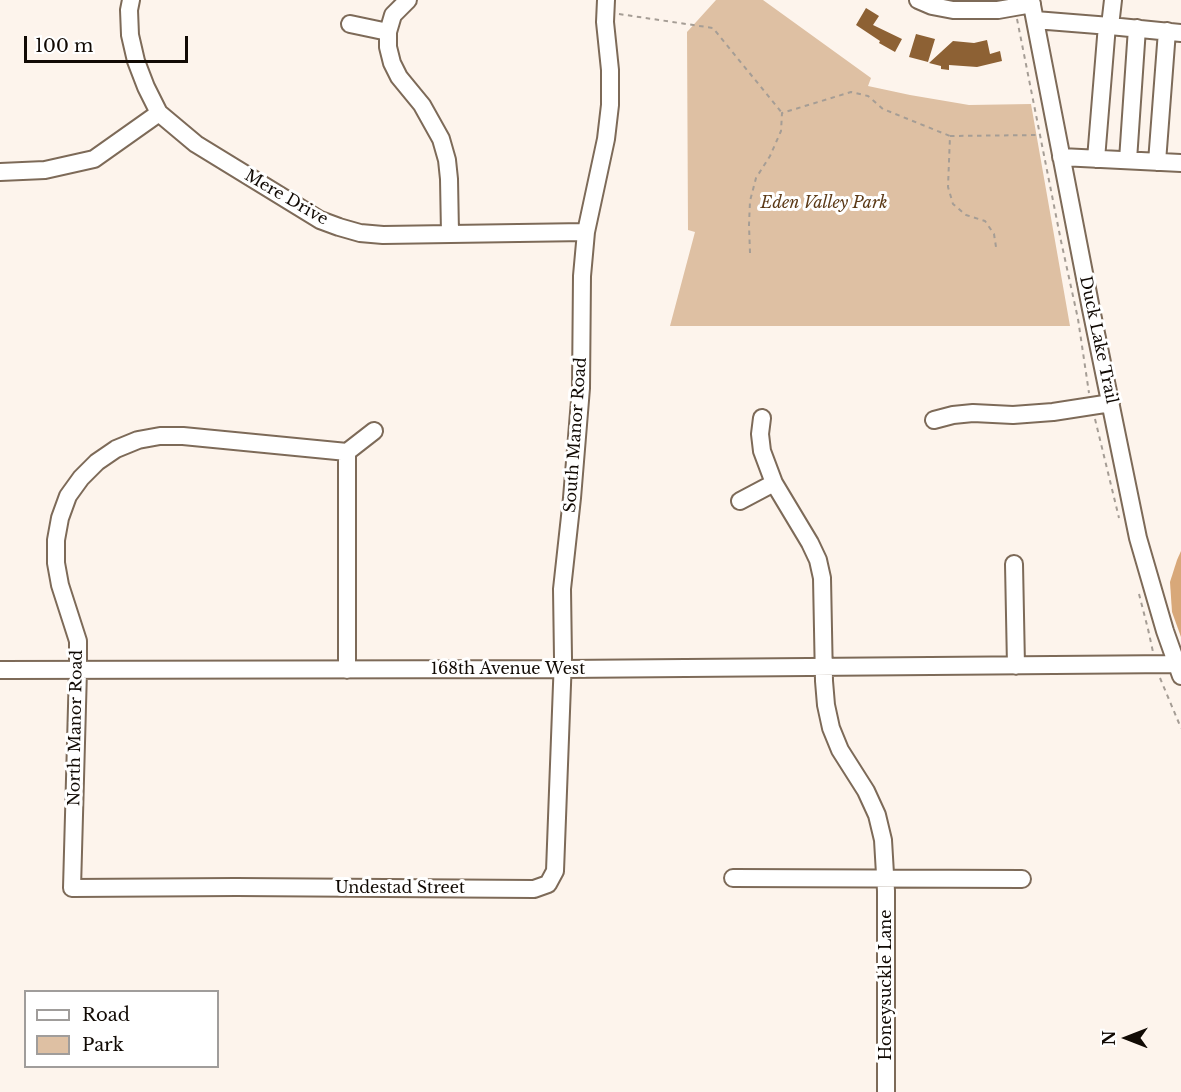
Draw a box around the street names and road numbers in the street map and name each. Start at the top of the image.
street label: Mere Drive [241,166,331,230]
street label: Duck Lake Trail [1075,274,1121,406]
street label: South Manor Road [561,357,591,513]
street label: North Manor Road [65,650,87,806]
street label: 168th Avenue West [431,659,585,679]
street label: Undestad Street [335,878,465,898]
street label: Honeysuckle Lane [876,910,896,1060]

